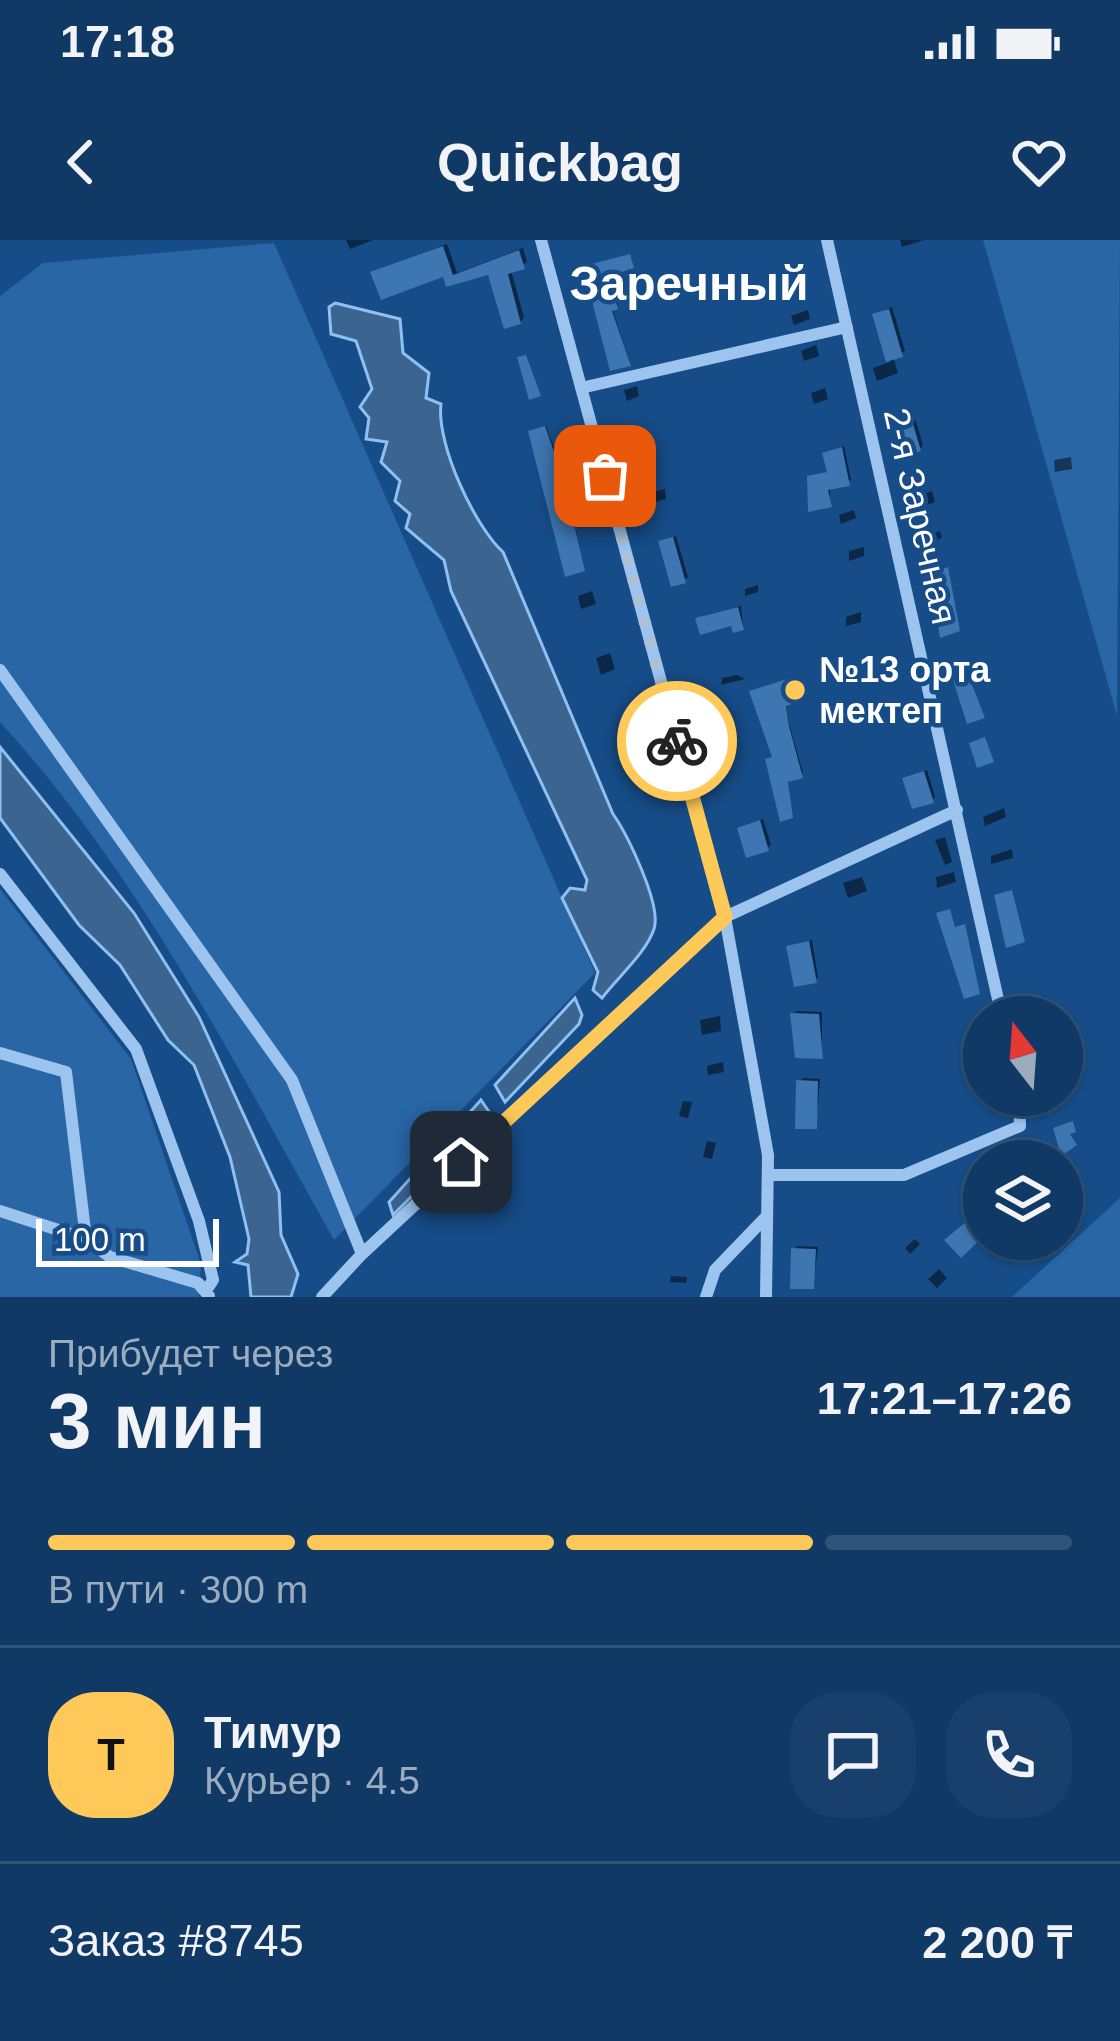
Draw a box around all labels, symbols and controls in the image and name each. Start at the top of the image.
text: 17:18 [60,16,175,67]
icon: back [48,129,114,195]
icon: heart [1006,129,1072,195]
text: Quickbag [437,132,683,192]
district label: Заречный [570,257,808,310]
street label: 2-я Заречная [876,404,965,628]
pin [554,425,656,527]
icon: bag [572,443,638,509]
place label: №13 орта мектеп [819,649,991,731]
marker: №13 орта мектеп [782,677,808,703]
courier [617,681,737,801]
icon: bike [644,708,710,774]
north arrow [963,996,1083,1116]
map controls [963,996,1083,1260]
pin [410,1111,512,1213]
icon: home [428,1129,494,1195]
button: layers [963,1140,1083,1260]
scale bar [36,1213,219,1266]
text: 100 m [54,1221,146,1258]
text: Прибудет через [48,1332,333,1375]
text: 17:21–17:26 [817,1373,1072,1424]
text: 3 мин [48,1377,266,1465]
text: В пути · 300 m [48,1568,308,1611]
button: chat [790,1692,916,1818]
button: phone [946,1692,1072,1818]
text: Тимур [204,1707,342,1758]
text: Т [97,1729,125,1780]
text: Курьер · 4.5 [204,1759,420,1802]
text: Заказ #8745 [48,1915,304,1966]
text: 2 200 ₸ [922,1917,1072,1968]

